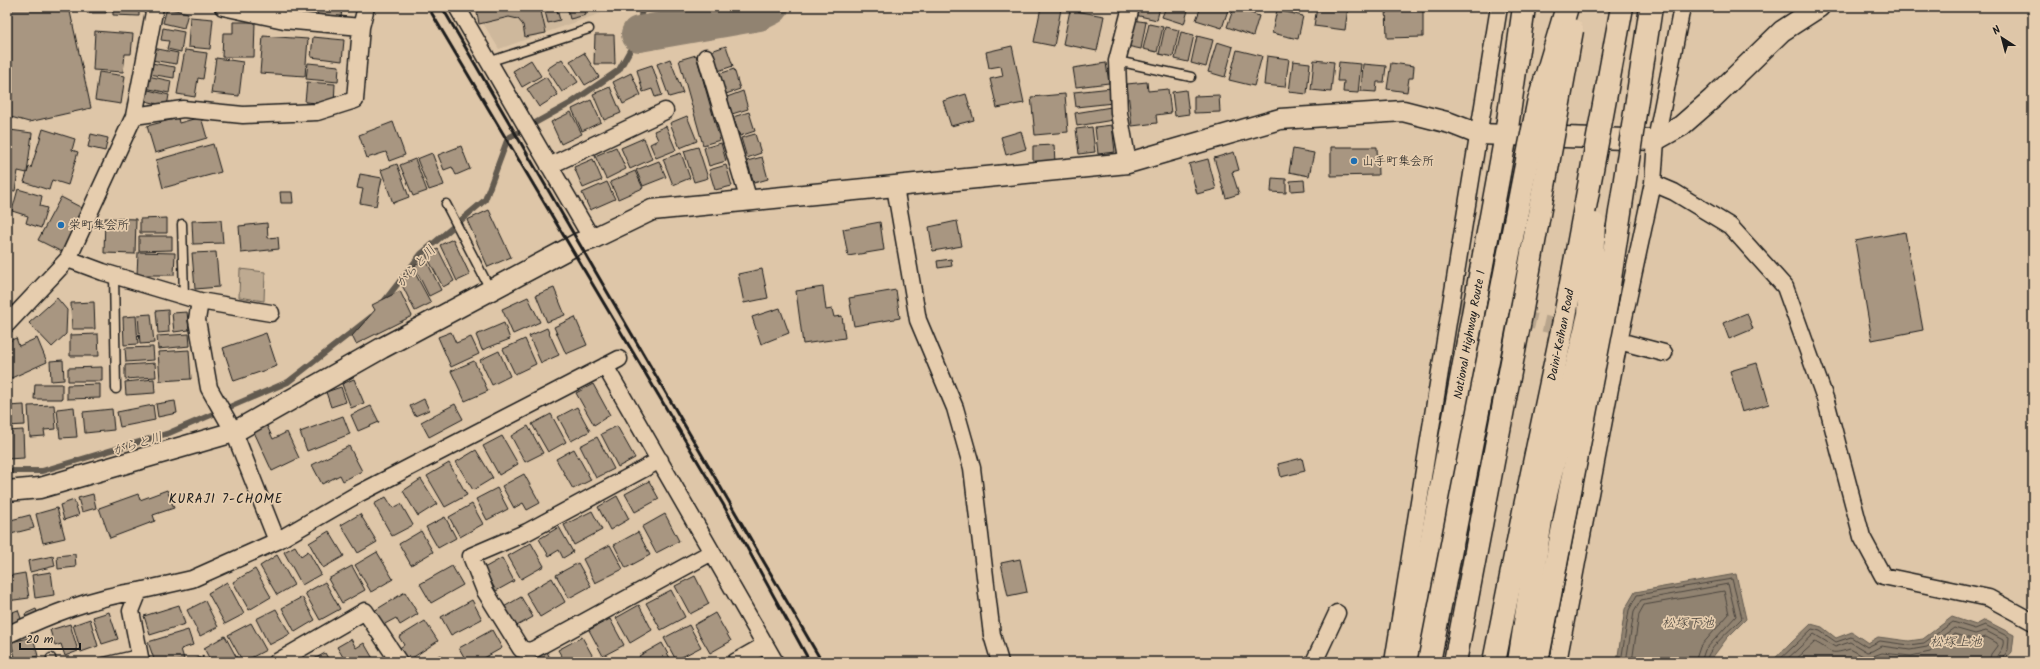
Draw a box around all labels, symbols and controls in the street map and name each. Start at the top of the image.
north arrow [1982,18,2022,58]
text: N [1989,21,2005,40]
place label: 山手町集会所 [1362,152,1434,171]
marker: 山手町集会所 [1349,156,1359,166]
place label: 栄町集会所 [69,216,129,235]
marker: 栄町集会所 [56,220,66,230]
water label: がらと川 [391,241,441,293]
street label: National Highway Route 1 [1449,268,1491,401]
street label: Daini-Keihan Road [1543,286,1580,383]
water label: がらと川 [109,427,165,462]
district label: KURAJI 7-CHOME [169,489,283,510]
water label: 松塚下池 [1662,613,1715,634]
scale bar [20,625,80,651]
text: 20 m [26,630,54,649]
water label: 松塚上池 [1930,632,1983,653]

